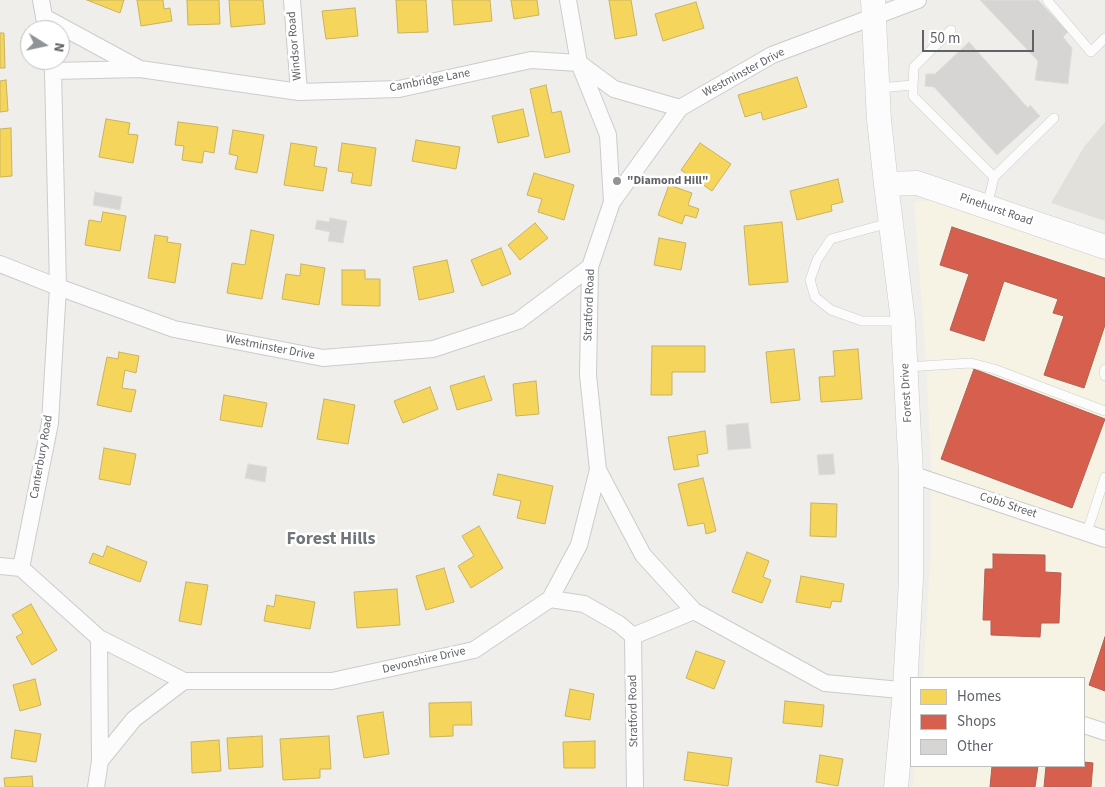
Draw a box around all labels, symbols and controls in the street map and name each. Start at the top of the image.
street label: Windsor Road [285,11,305,81]
north arrow [20,20,70,70]
scale bar [925,20,1038,52]
text: 50 m [930,28,960,49]
text: N [48,41,69,54]
street label: Westminster Drive [700,45,788,101]
street label: Cambridge Lane [388,66,472,96]
place label: "Diamond Hill" [627,174,708,188]
marker: "Diamond Hill" [611,175,623,187]
street label: Pinehurst Road [958,191,1034,229]
street label: Stratford Road [582,268,598,342]
street label: Westminster Drive [224,332,316,364]
street label: Forest Drive [898,363,916,423]
street label: Canterbury Road [28,414,56,500]
street label: Cobb Street [978,490,1038,522]
district label: Forest Hills [287,529,375,551]
street label: Devonshire Drive [381,644,467,678]
street label: Stratford Road [626,675,642,747]
legend [910,677,1085,767]
text: Homes [957,686,1001,707]
text: Shops [957,711,996,732]
text: Other [957,736,993,757]

